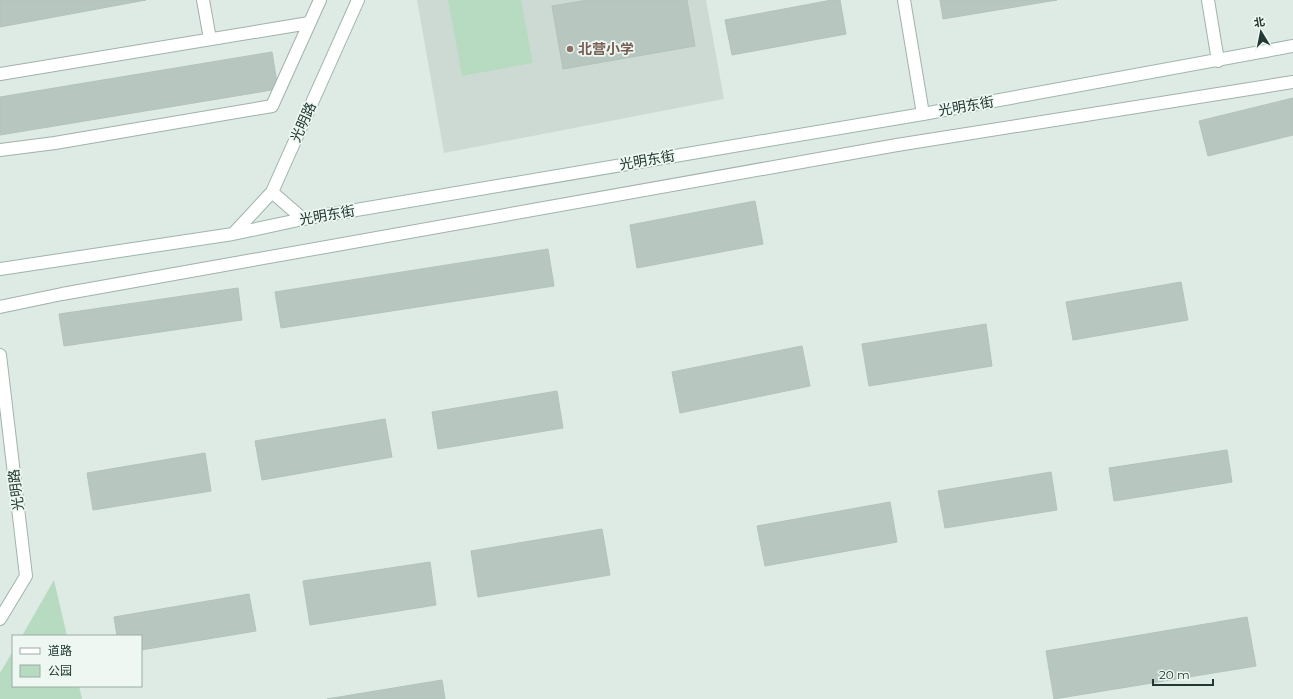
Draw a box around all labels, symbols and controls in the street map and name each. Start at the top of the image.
north arrow [1241,12,1281,52]
text: 北 [1253,14,1266,30]
place label: 北营小学 [578,40,634,58]
marker: 北营小学 [565,44,575,54]
street label: 光明东街 [937,92,995,120]
street label: 光明路 [286,99,320,145]
street label: 光明东街 [618,146,676,174]
street label: 光明东街 [298,201,356,229]
street label: 光明路 [5,468,27,512]
legend [12,635,142,687]
text: 道路 [48,643,72,658]
scale bar [1153,661,1213,687]
text: 公园 [48,663,72,678]
text: 20 m [1159,667,1190,682]

